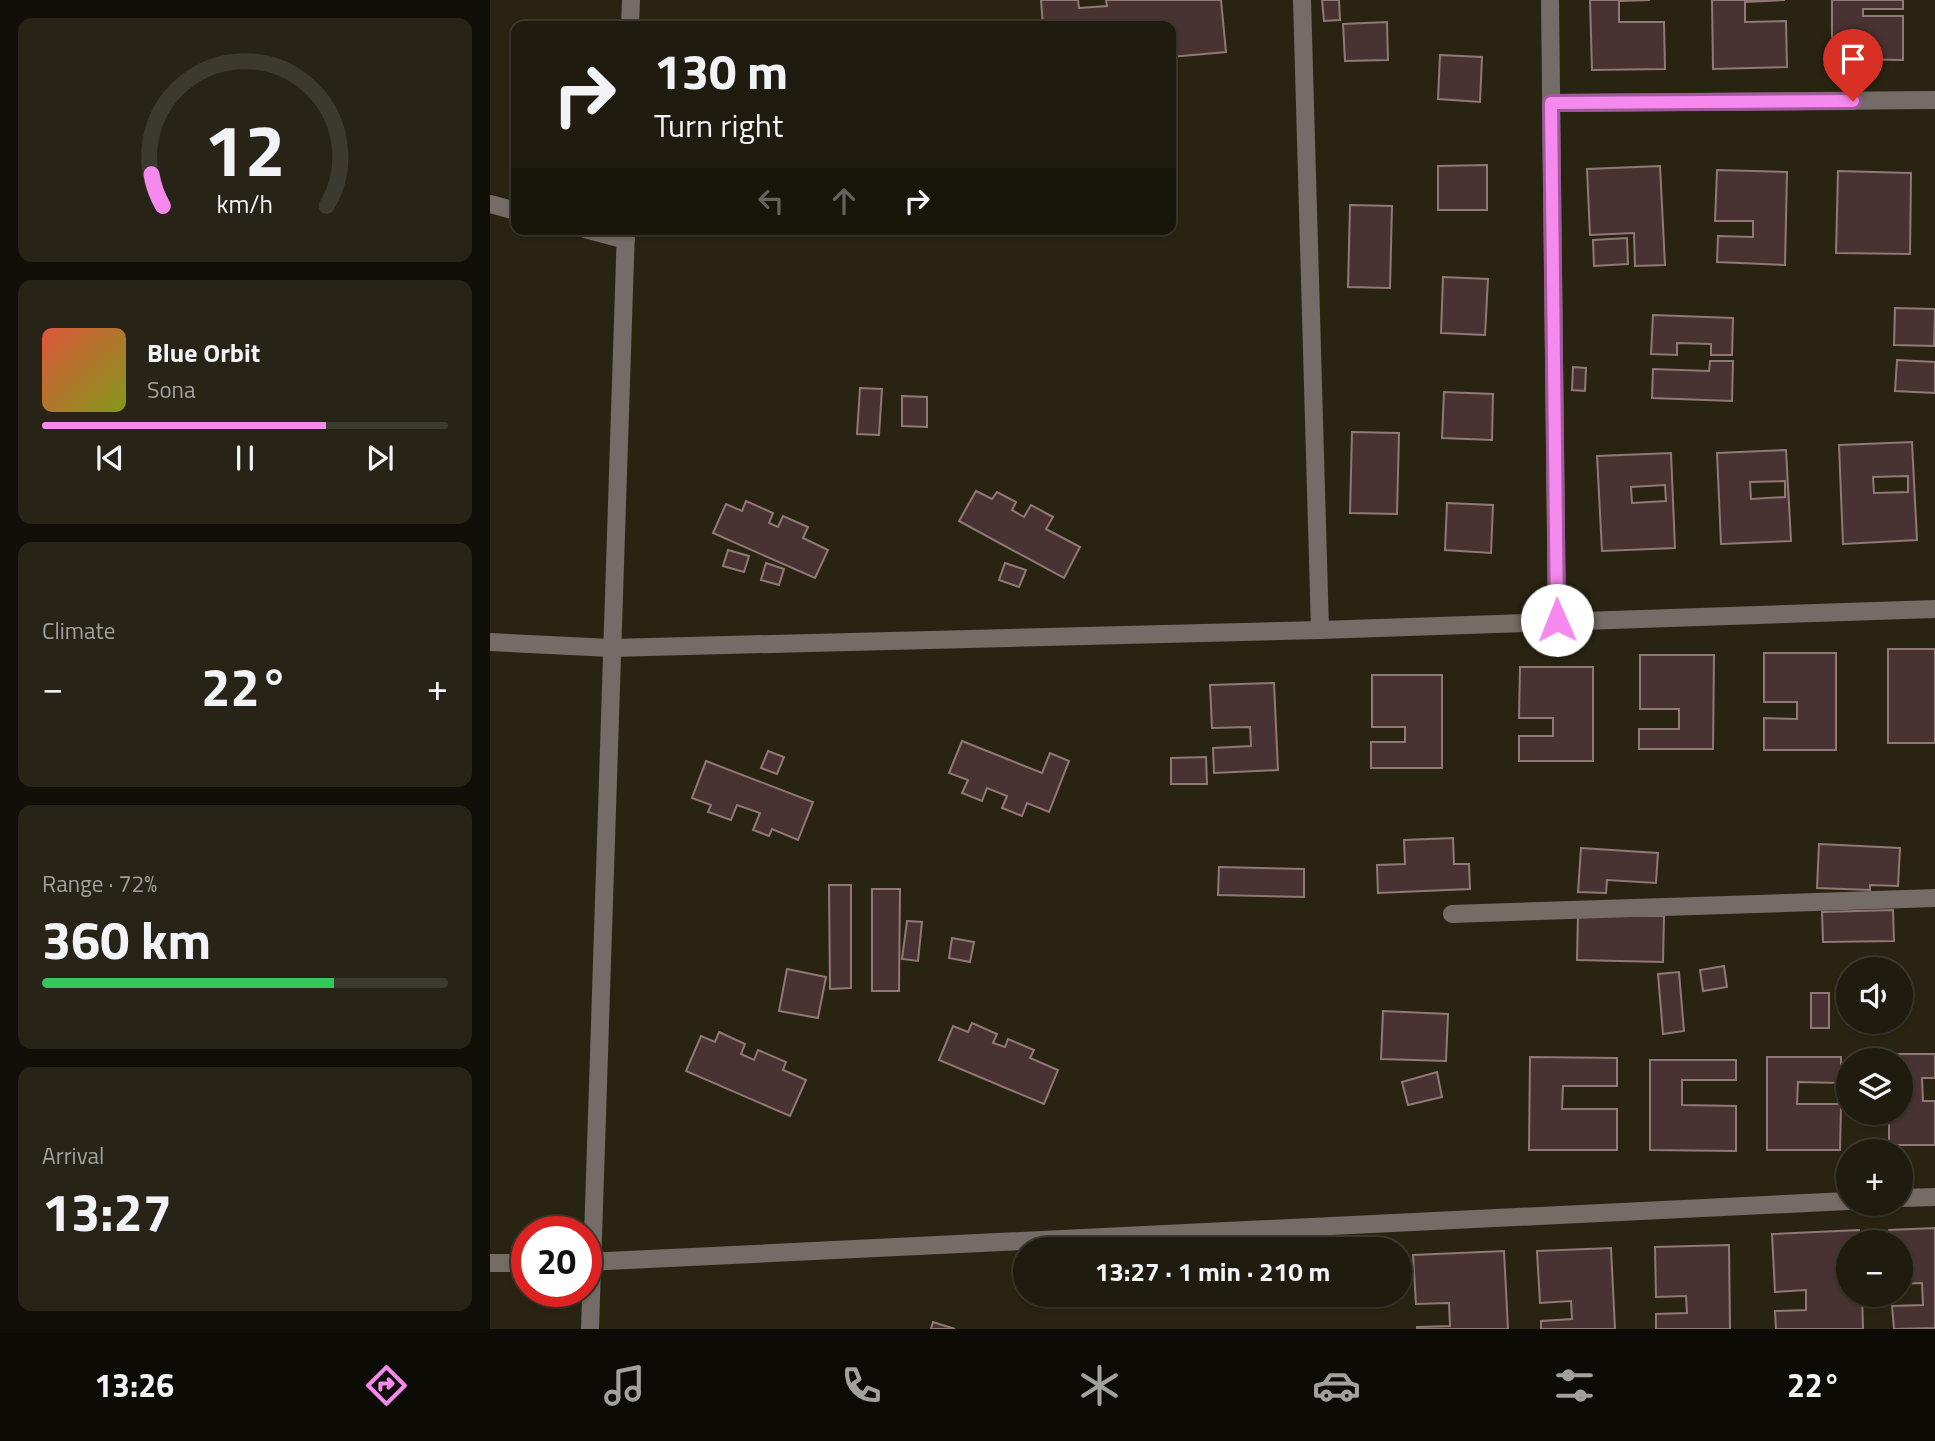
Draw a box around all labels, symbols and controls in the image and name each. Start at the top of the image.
pin [1823,29,1883,101]
text: 130 m [654,33,788,108]
icon: arrive [1834,40,1872,78]
icon: right [539,49,630,140]
text: 12 [204,94,286,204]
text: Turn right [654,101,783,149]
icon: left [752,182,790,220]
icon: ahead [825,182,863,220]
icon: right [898,182,936,220]
text: km/h [217,185,273,223]
text: Blue Orbit [147,333,260,372]
text: Sona [147,372,195,407]
icon: previous [91,439,129,477]
icon: pause [226,439,264,477]
icon: next [361,439,399,477]
position arrow [1520,583,1594,657]
text: Climate [42,613,115,648]
text: 22° [201,647,289,726]
text: − [42,658,63,716]
text: + [427,658,448,716]
text: Range · 72% [42,866,157,901]
text: 360 km [42,900,211,979]
map controls [1836,957,1913,1307]
button: sound [1836,957,1913,1034]
button: layers [1836,1048,1913,1125]
text: Arrival [42,1138,104,1173]
button: + [1836,1139,1913,1216]
text: 13:27 [42,1172,172,1251]
speed limit sign: 20 [511,1216,602,1307]
button: − [1836,1230,1913,1307]
text: 13:27 · 1 min · 210 m [1095,1252,1330,1291]
text: 13:26 [94,1361,174,1409]
icon: directions [362,1361,411,1410]
icon: music [600,1361,649,1410]
icon: phone [837,1361,886,1410]
icon: climate [1075,1361,1124,1410]
icon: car [1312,1361,1361,1410]
icon: filters [1550,1361,1599,1410]
text: 22° [1787,1361,1841,1409]

